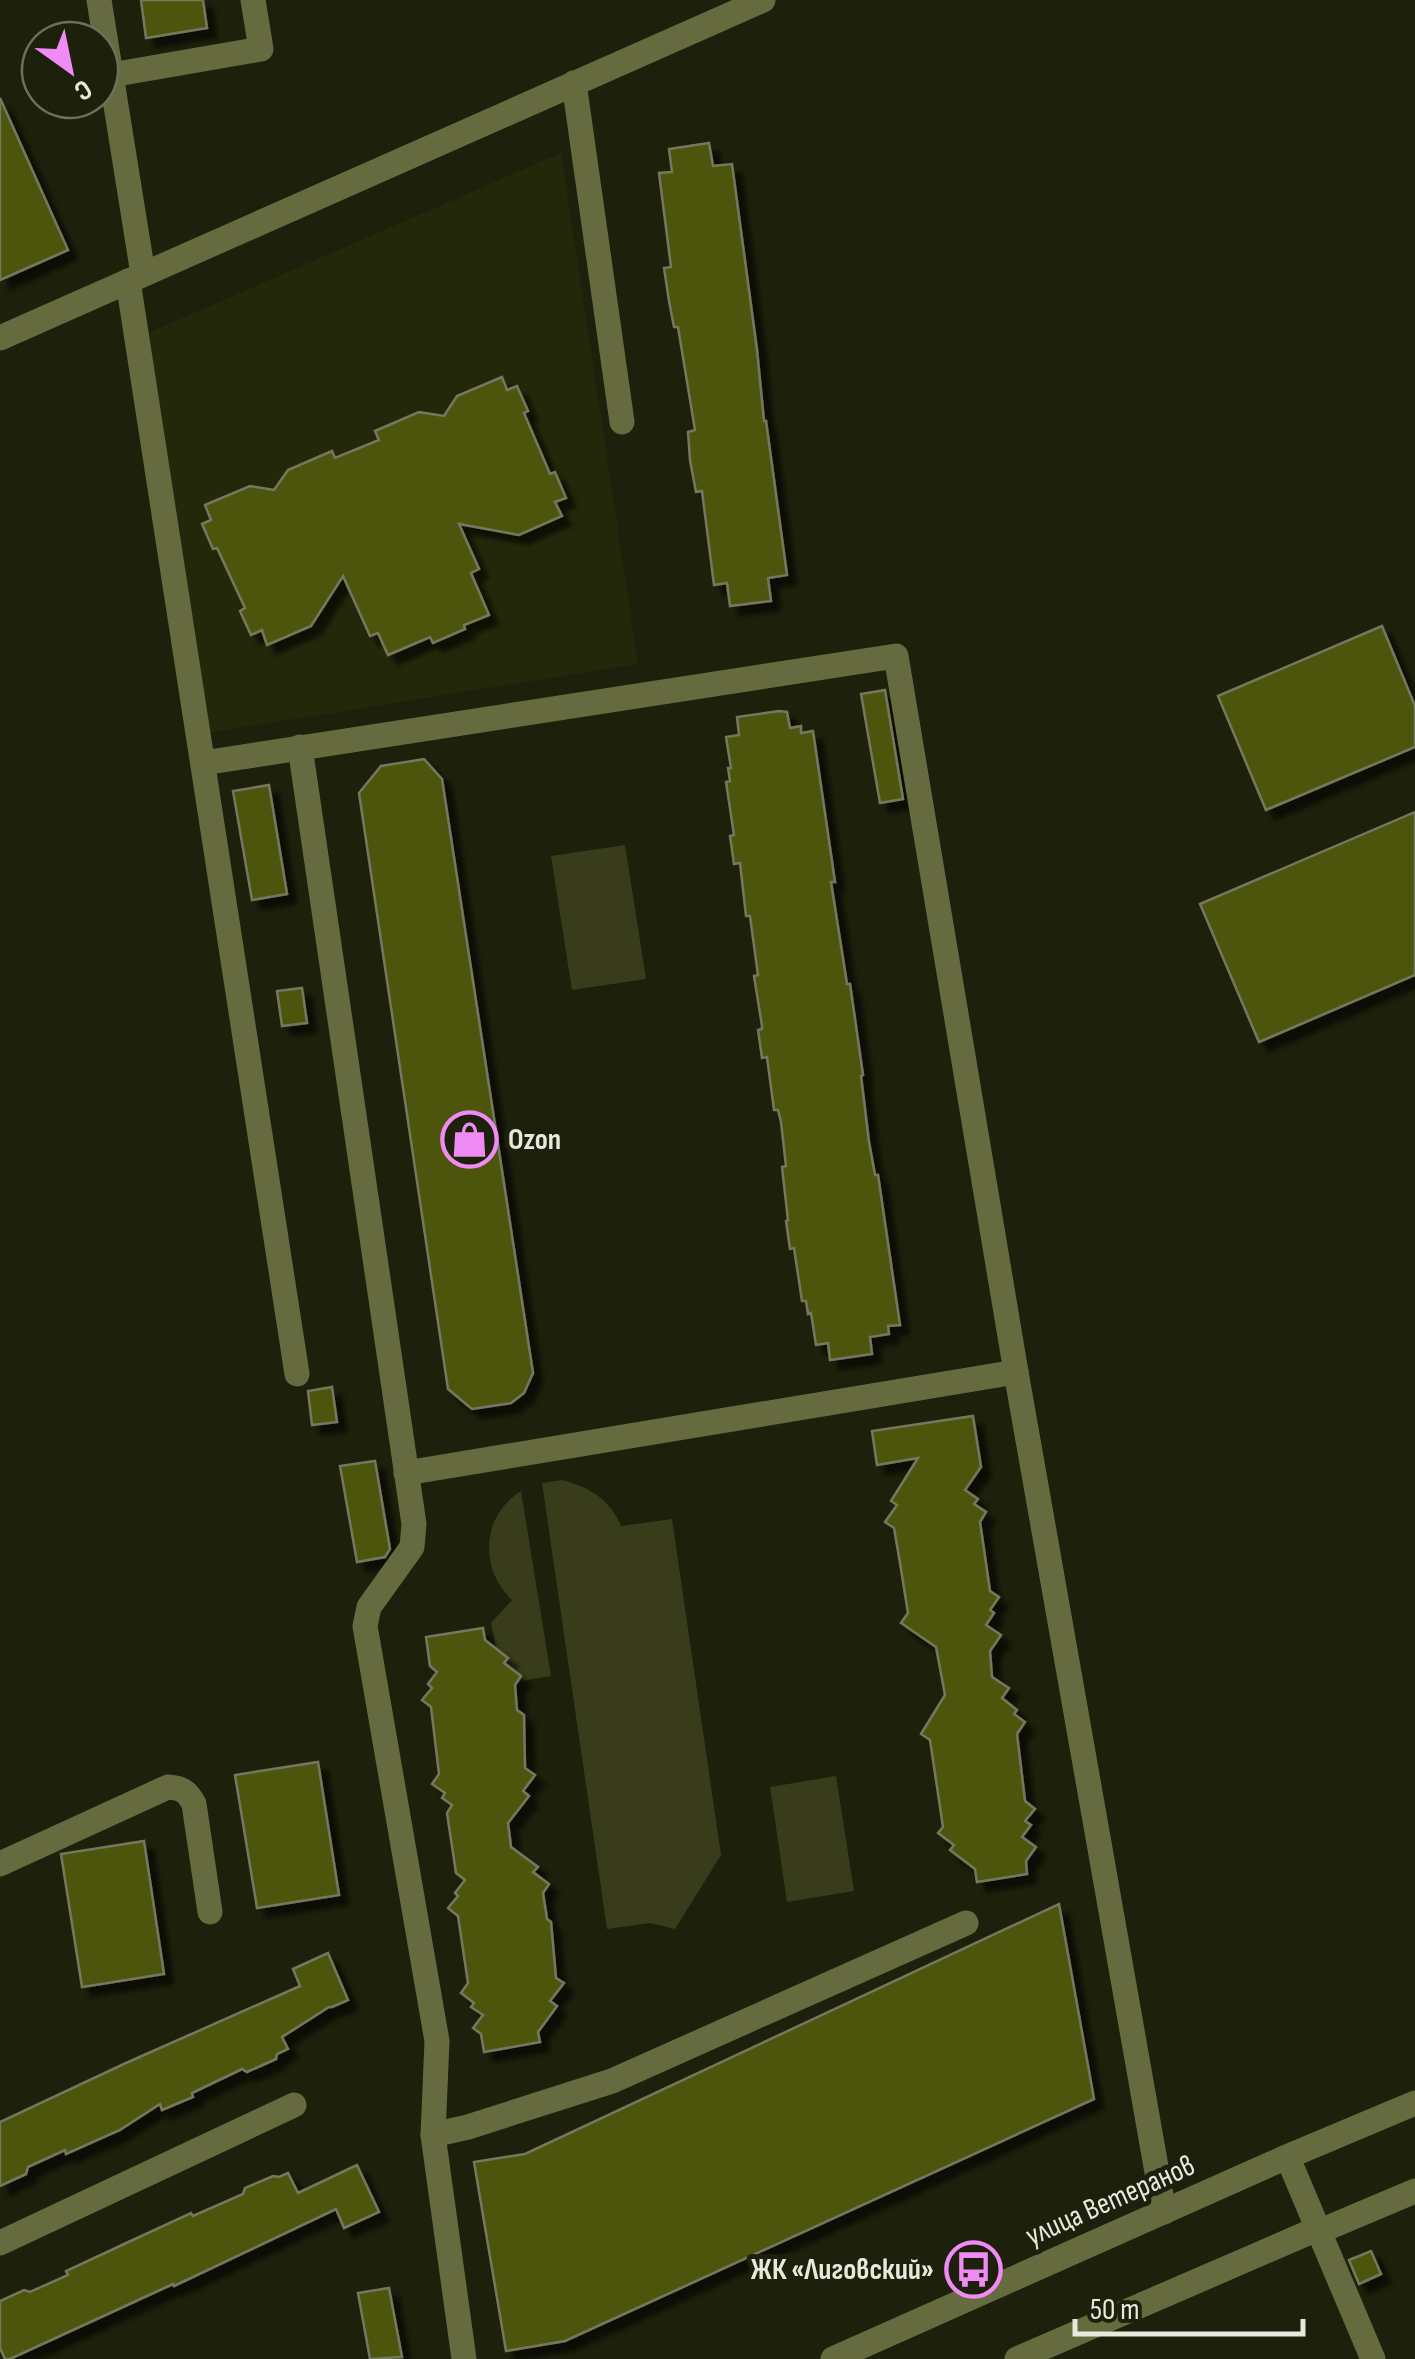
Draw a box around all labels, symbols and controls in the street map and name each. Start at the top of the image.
north arrow [20,20,120,120]
text: С [68,72,98,107]
shop icon: Ozon [439,1109,499,1169]
place label: Ozon [508,1122,561,1158]
street label: улица Ветеранов [1020,2148,1201,2254]
bus stop icon: ЖК «Лиговский» [943,2239,1003,2299]
place label: ЖК «Лиговский» [751,2252,934,2288]
scale bar [1075,2274,1302,2336]
text: 50 m [1090,2292,1139,2328]

